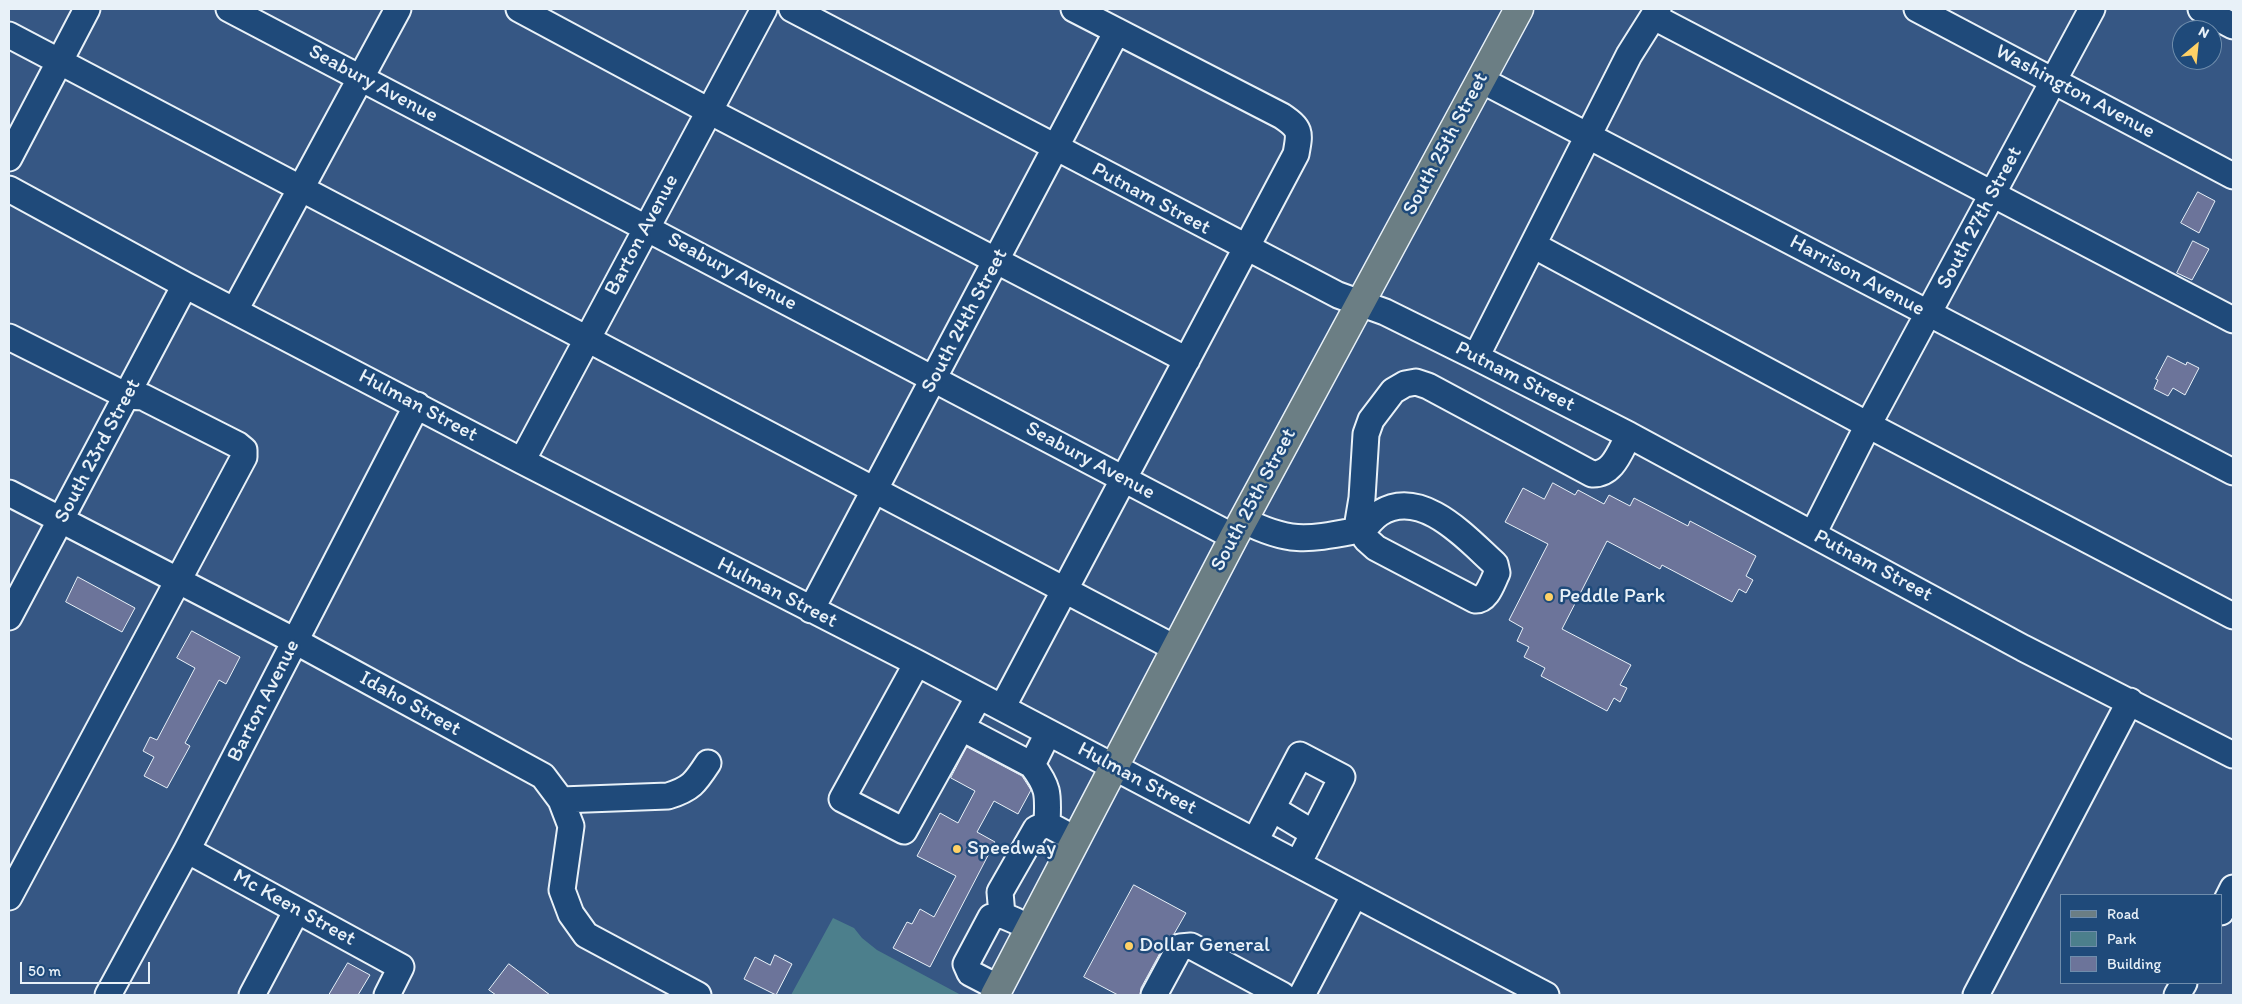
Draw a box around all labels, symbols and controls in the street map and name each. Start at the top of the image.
north arrow [2172,20,2222,70]
text: N [2196,22,2212,42]
street label: Seabury Avenue [304,39,442,129]
street label: Washington Avenue [1991,39,2159,145]
street label: South 25th Street [1398,68,1494,220]
street label: South 27th Street [1932,142,2028,294]
street label: Putnam Street [1087,157,1215,241]
street label: Barton Avenue [599,170,685,300]
street label: Seabury Avenue [663,227,801,317]
street label: Harrison Avenue [1785,230,1929,322]
street label: South 24th Street [916,244,1014,398]
street label: Putnam Street [1451,336,1579,418]
street label: Hulman Street [354,364,482,448]
street label: South 23rd Street [49,375,147,527]
street label: Seabury Avenue [1021,416,1159,506]
street label: South 25th Street [1206,424,1302,576]
street label: Putnam Street [1809,524,1937,608]
street label: Hulman Street [713,552,841,634]
place label: Peddle Park [1559,584,1665,610]
marker: Peddle Park [1543,591,1555,603]
street label: Barton Avenue [222,636,306,766]
street label: Idaho Street [355,666,465,742]
street label: Hulman Street [1073,737,1201,821]
place label: Speedway [967,836,1056,862]
marker: Speedway [951,843,963,855]
street label: Mc Keen Street [228,864,360,952]
legend [2060,894,2222,984]
text: Road [2107,905,2139,923]
text: Park [2107,930,2137,948]
place label: Dollar General [1139,933,1270,959]
marker: Dollar General [1123,940,1135,952]
scale bar [22,952,152,984]
text: Building [2107,955,2161,973]
text: 50 m [28,962,61,980]

